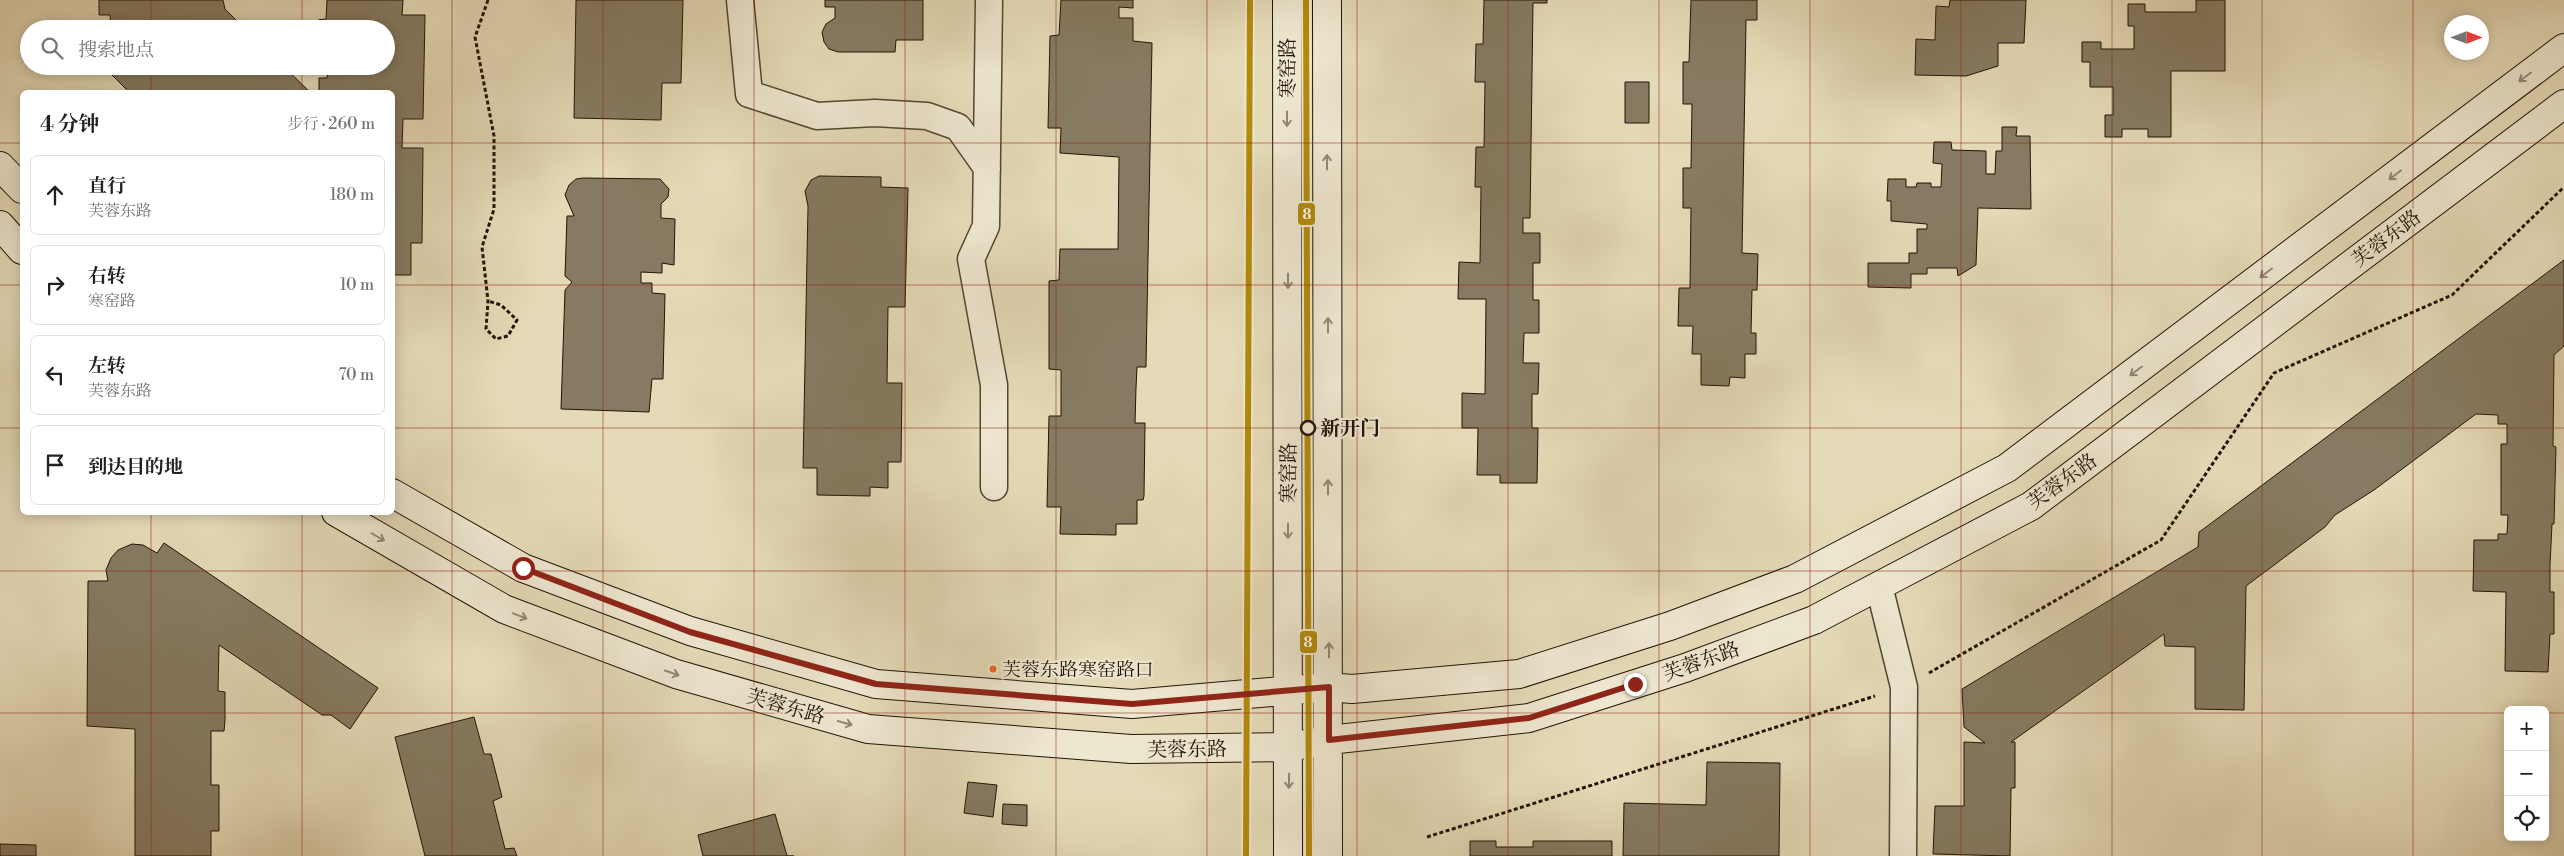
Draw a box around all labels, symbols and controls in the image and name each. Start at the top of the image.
north arrow [2444,15,2489,60]
search box [20,20,395,75]
icon: search [38,34,66,62]
text: 搜索地点 [78,38,154,62]
street label: 寒窑路 [1276,38,1301,98]
one-way arrow [2518,72,2532,82]
one-way arrow [1282,110,1292,126]
text: 4 分钟 [40,112,99,138]
text: 步行 · 260 m [287,114,375,134]
one-way arrow [1322,155,1332,171]
one-way arrow [2388,170,2402,180]
text: 直行 [88,174,126,198]
icon: ahead [41,181,69,209]
text: 180 m [330,185,374,205]
text: 芙蓉东路 [88,201,152,221]
line badge: 8 [1297,202,1316,226]
street label: 芙蓉东路 [2347,205,2426,273]
text: 8 [1303,206,1312,224]
text: 右转 [88,264,126,288]
one-way arrow [2259,268,2273,278]
icon: right [41,271,69,299]
one-way arrow [1283,272,1293,289]
text: 10 m [340,275,374,295]
text: 寒窑路 [88,291,136,311]
one-way arrow [1323,317,1333,334]
text: 左转 [88,354,126,378]
icon: left [41,361,69,389]
text: 70 m [338,365,374,385]
one-way arrow [2130,365,2143,376]
text: 芙蓉东路 [88,381,152,401]
place label: 新开门 [1320,417,1380,442]
marker: 新开门 [1300,420,1316,436]
street label: 寒窑路 [1277,443,1302,503]
street label: 芙蓉东路 [2023,449,2103,516]
icon: arrive [41,451,69,479]
text: 到达目的地 [88,455,183,479]
one-way arrow [1323,480,1333,496]
one-way arrow [1283,522,1293,539]
one-way arrow [371,532,386,542]
route start [512,557,535,580]
one-way arrow [512,612,527,621]
line badge: 8 [1299,630,1318,654]
text: 8 [1304,634,1313,652]
street label: 芙蓉东路 [1660,637,1743,688]
one-way arrow [1324,642,1334,658]
place label: 芙蓉东路寒窑路口 [1002,658,1154,682]
marker: 芙蓉东路寒窑路口 [988,664,998,674]
one-way arrow [664,669,680,678]
route end [1624,673,1647,696]
street label: 芙蓉东路 [744,684,827,730]
map controls [2504,706,2549,841]
button: + [2504,706,2549,751]
one-way arrow [837,718,853,728]
street label: 芙蓉东路 [1147,737,1227,764]
button: − [2504,751,2549,796]
one-way arrow [1284,772,1294,789]
button: locate [2504,796,2549,841]

